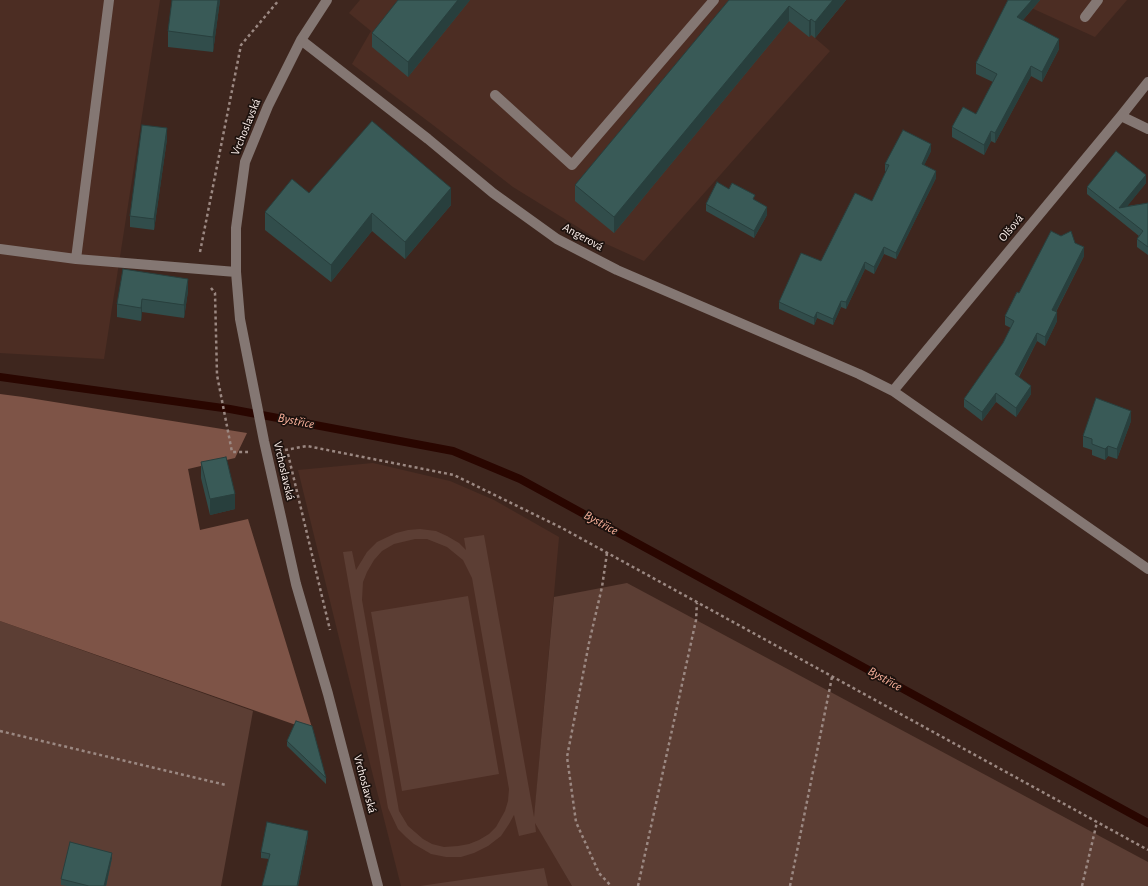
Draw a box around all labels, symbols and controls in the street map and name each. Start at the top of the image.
street label: Vrchoslavská [228,97,264,157]
street label: Olšová [995,211,1027,245]
street label: Angerová [560,220,606,254]
water label: Bystřice [277,410,315,432]
street label: Vrchoslavská [270,440,298,502]
water label: Bystřice [581,507,621,539]
water label: Bystřice [865,663,905,695]
street label: Vrchoslavská [350,753,380,815]

